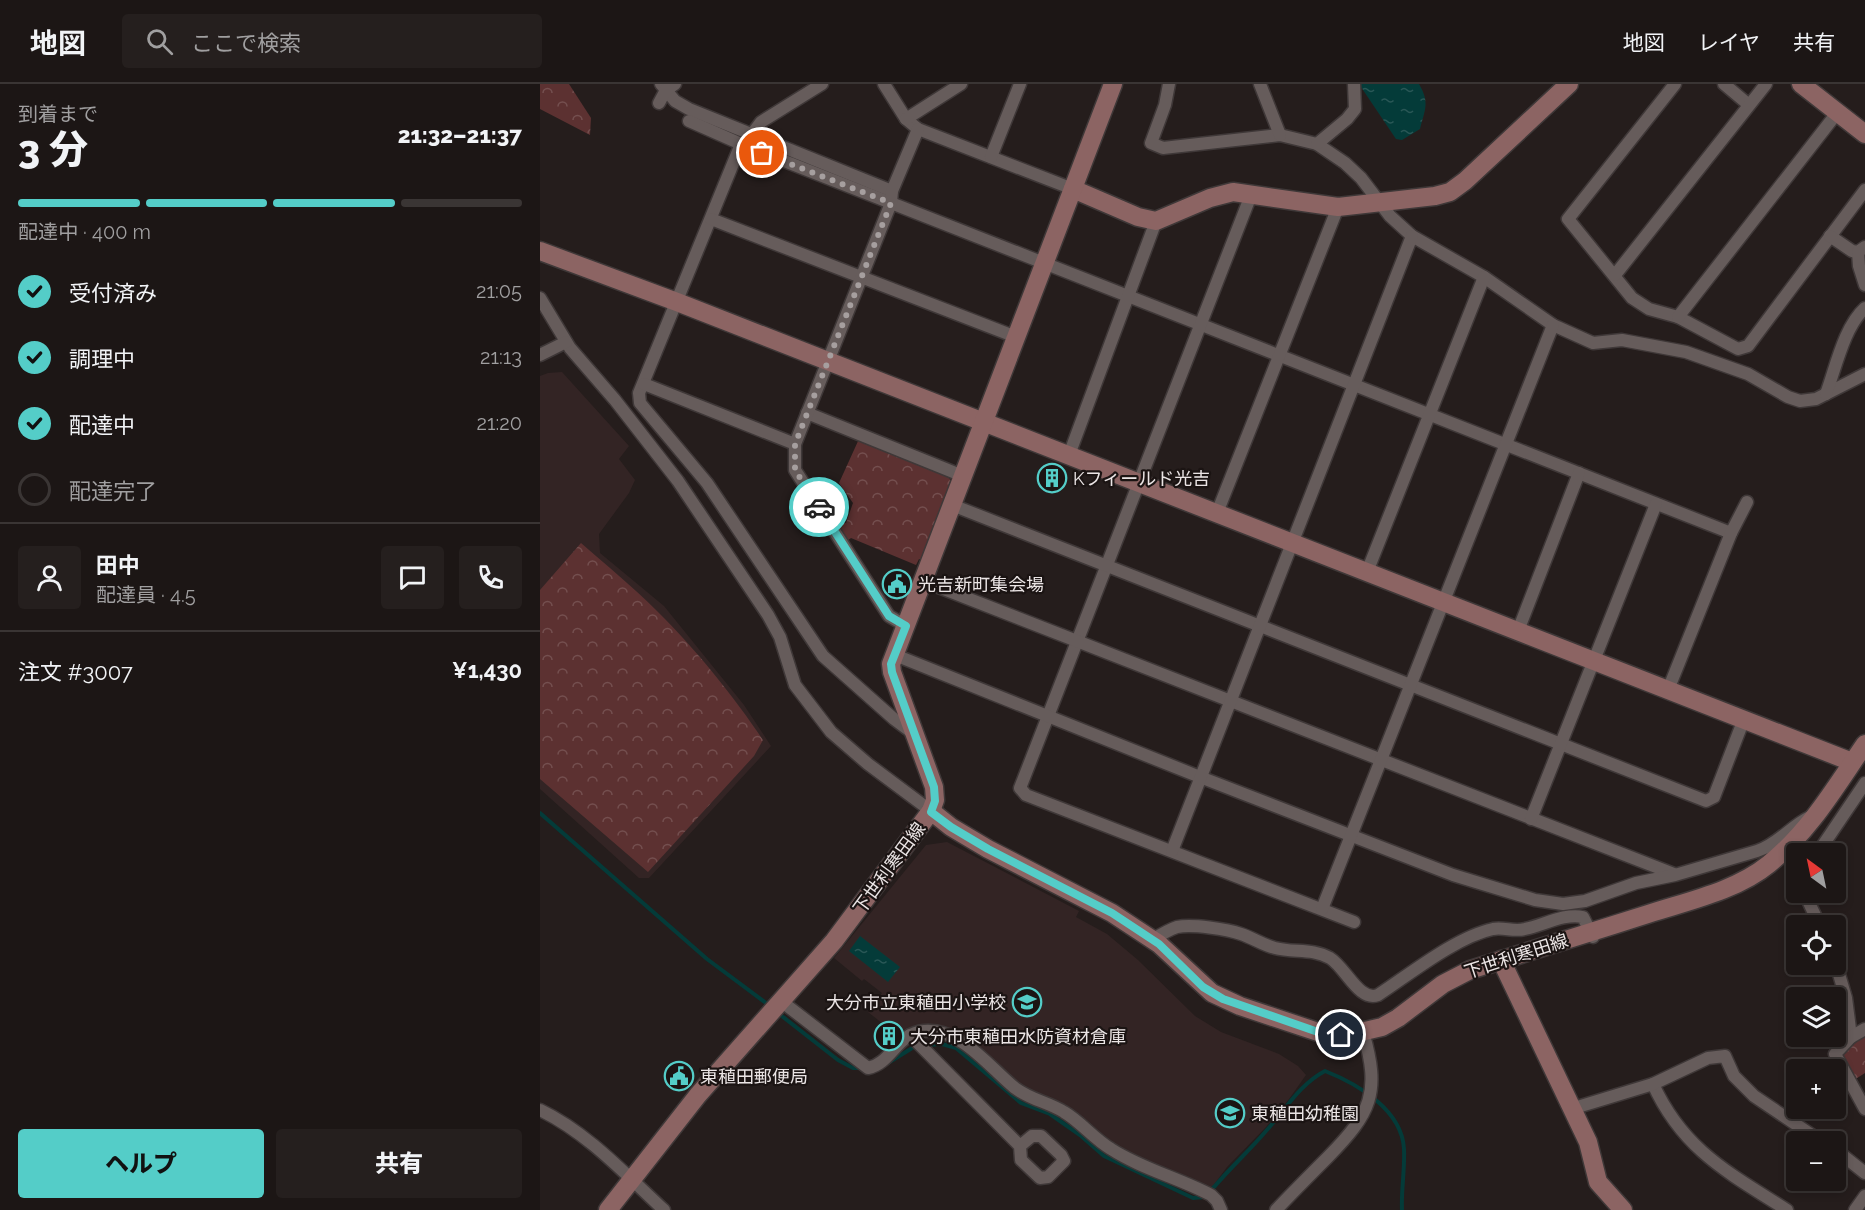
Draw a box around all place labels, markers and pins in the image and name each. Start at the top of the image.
pin [736,127,787,178]
building icon: Kフィールド光吉 [1036,462,1068,494]
place label: Kフィールド光吉 [1073,468,1210,489]
public building icon: 光吉新町集会場 [881,568,913,600]
place label: 光吉新町集会場 [918,574,1044,595]
school or university icon: 大分市立東稙田小学校 [1011,986,1043,1018]
place label: 大分市立東稙田小学校 [826,992,1006,1013]
pin [1315,1009,1366,1060]
building icon: 大分市東稙田水防資材倉庫 [873,1020,905,1052]
place label: 大分市東稙田水防資材倉庫 [910,1026,1126,1047]
public building icon: 東稙田郵便局 [663,1060,695,1092]
place label: 東稙田郵便局 [700,1066,808,1087]
school or university icon: 東稙田幼稚園 [1214,1097,1246,1129]
place label: 東稙田幼稚園 [1251,1103,1359,1124]

